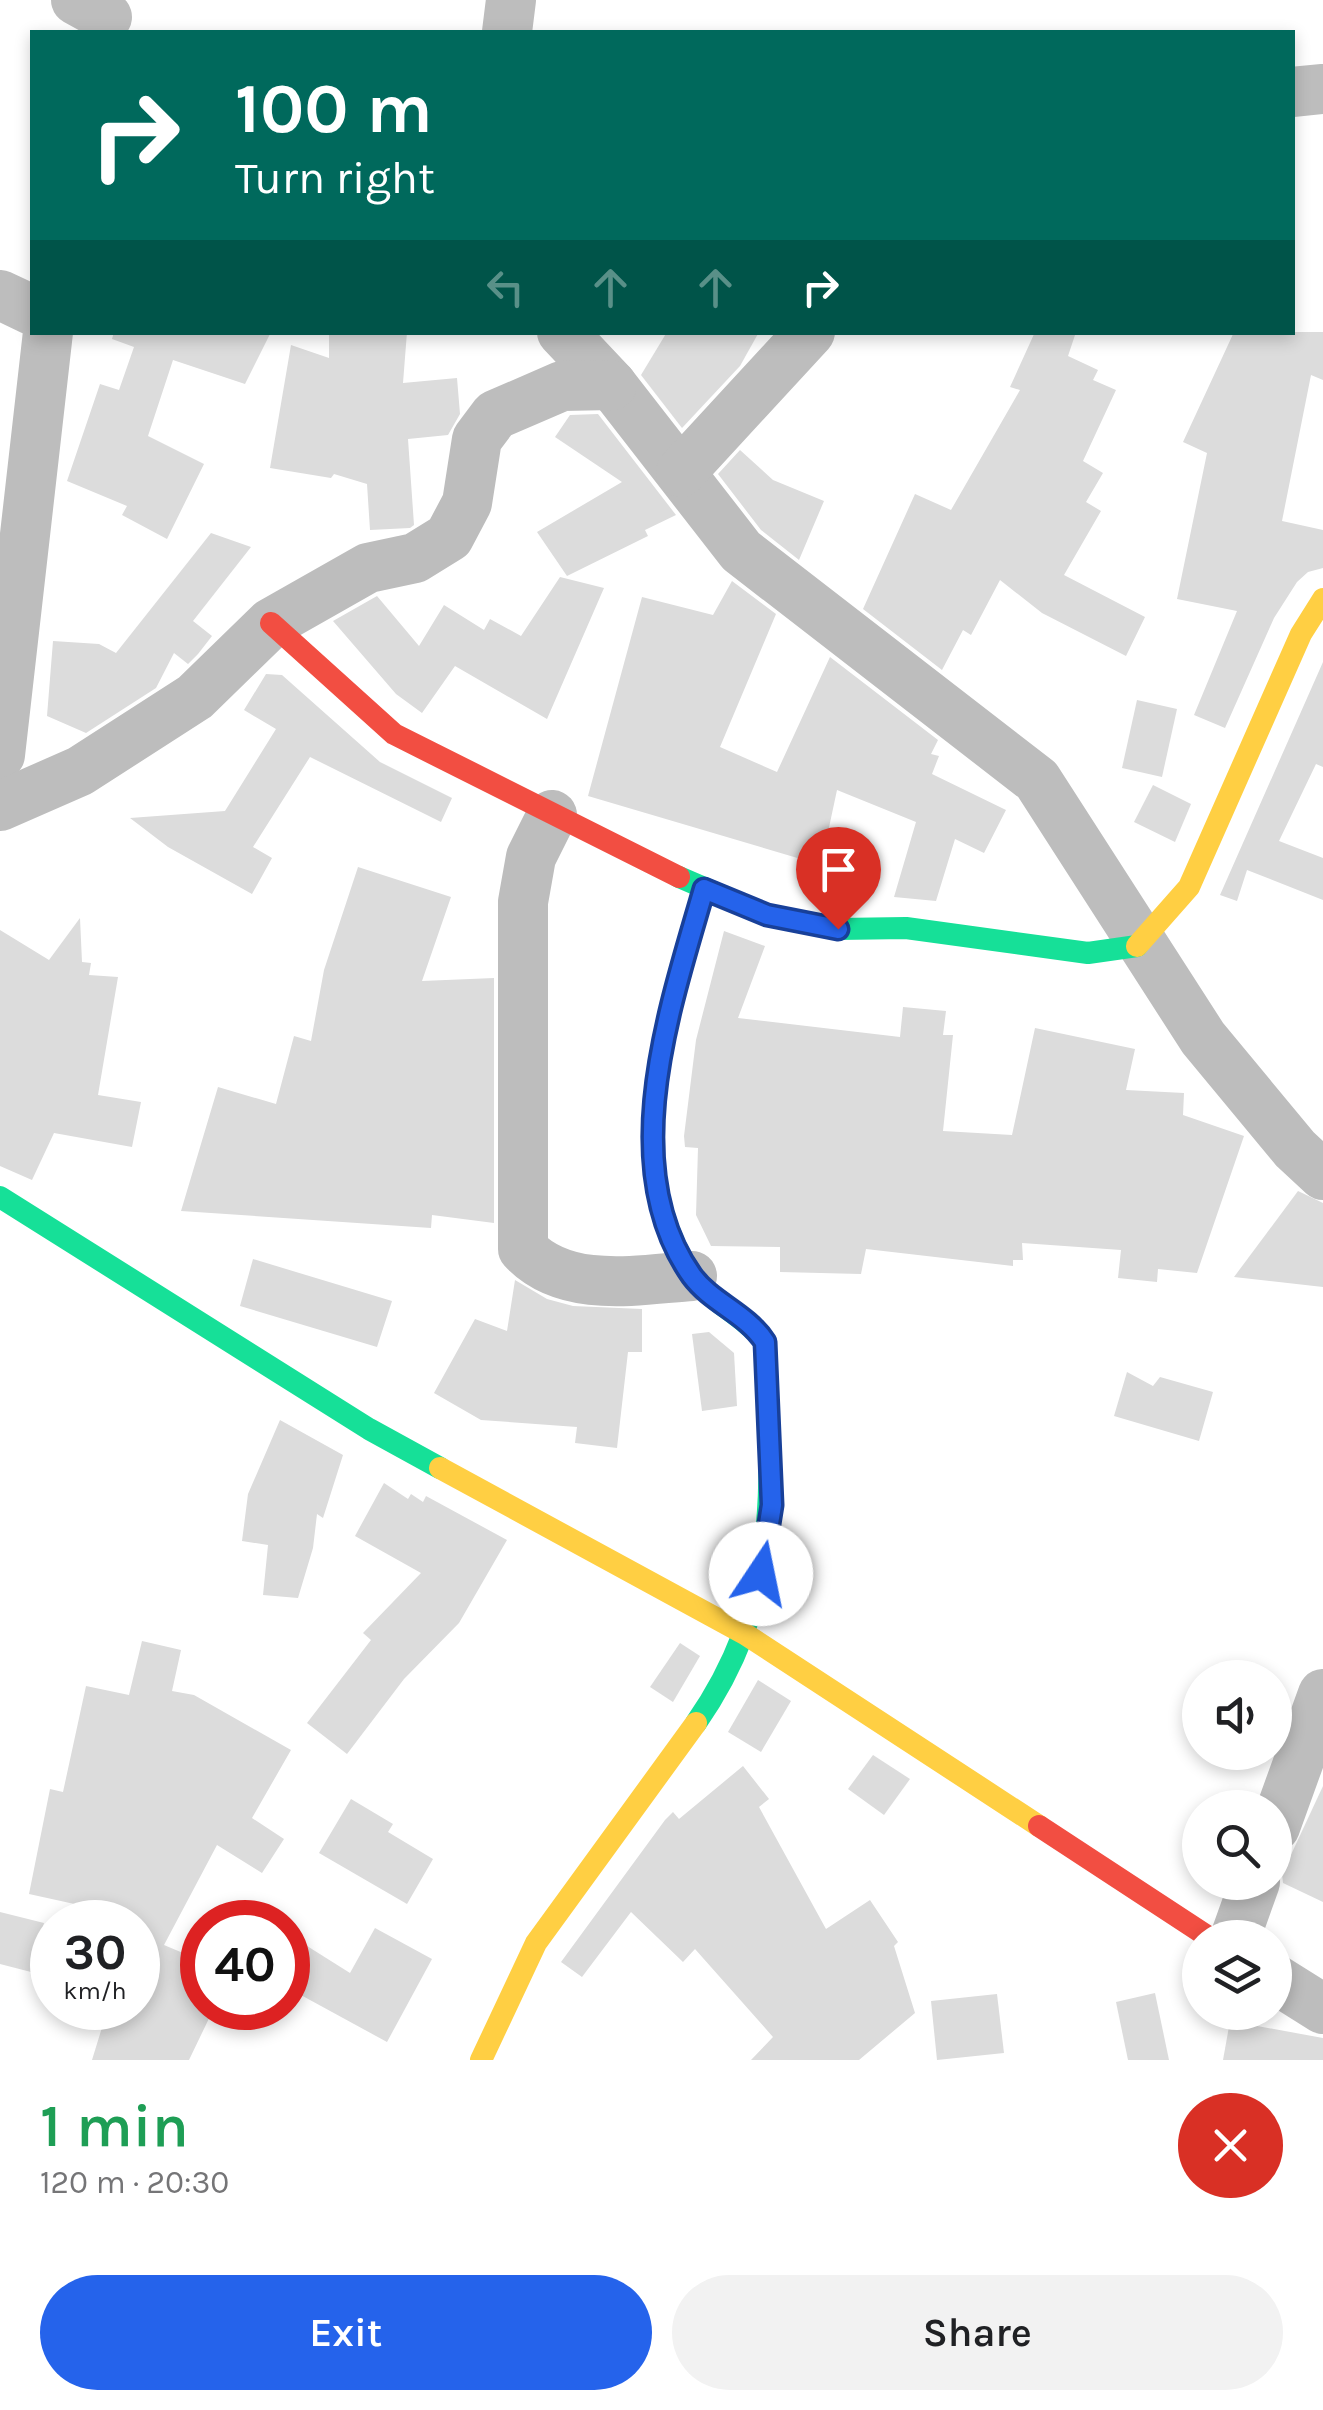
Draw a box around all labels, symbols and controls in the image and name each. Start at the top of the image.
text: 100 m [235,68,433,150]
icon: right [70,70,200,200]
text: Turn right [235,152,435,204]
icon: left [478,260,533,315]
icon: ahead [583,260,638,315]
icon: ahead [688,260,743,315]
icon: right [793,260,848,315]
pin [796,827,881,930]
icon: arrive [811,842,866,897]
position arrow [709,1522,813,1626]
map controls [1182,1660,1292,2030]
button: sound [1182,1660,1292,1770]
button: search [1182,1790,1292,1900]
speed limit sign: 40 [180,1900,310,2030]
button: layers [1182,1920,1292,2030]
text: 30 [64,1923,126,1982]
text: km/h [63,1976,127,2005]
text: 1 min [40,2091,189,2161]
button: close [1178,2093,1283,2198]
text: 120 m · 20:30 [40,2164,229,2201]
button: Exit [40,2275,652,2390]
button: Share [672,2275,1283,2390]

